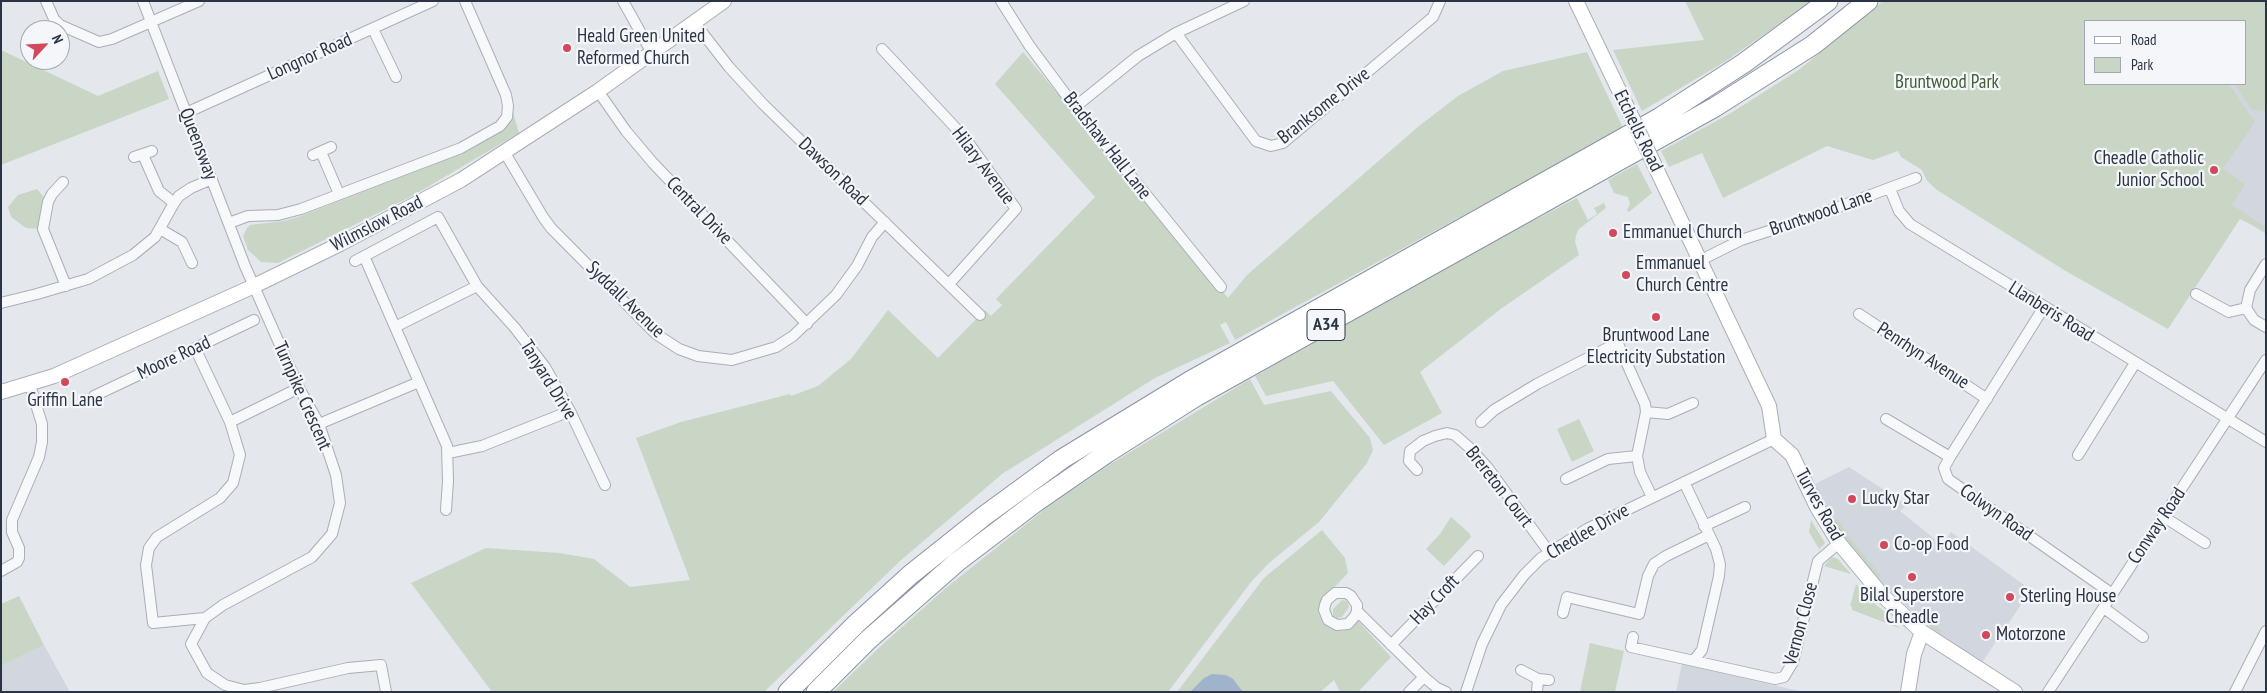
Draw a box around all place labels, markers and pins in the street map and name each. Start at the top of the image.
place label: Heald Green United Reformed Church [577,26,705,70]
marker: Heald Green United Reformed Church [561,42,573,54]
place label: Cheadle Catholic Junior School [2094,148,2204,192]
marker: Cheadle Catholic Junior School [2208,164,2220,176]
place label: Emmanuel Church [1623,222,1742,244]
marker: Emmanuel Church [1607,227,1619,239]
place label: Emmanuel Church Centre [1636,253,1728,297]
marker: Emmanuel Church Centre [1620,269,1632,281]
marker: Bruntwood Lane Electricity Substation [1650,311,1662,323]
place label: Bruntwood Lane Electricity Substation [1587,325,1725,369]
marker: Griffin Lane [59,376,71,388]
place label: Griffin Lane [27,390,103,412]
place label: Lucky Star [1862,488,1929,510]
marker: Lucky Star [1846,493,1858,505]
place label: Co-op Food [1894,534,1969,556]
marker: Co-op Food [1878,539,1890,551]
marker: Bilal Superstore Cheadle [1906,571,1918,583]
place label: Bilal Superstore Cheadle [1860,585,1964,629]
place label: Sterling House [2020,586,2116,608]
marker: Sterling House [2004,591,2016,603]
place label: Motorzone [1996,624,2066,646]
marker: Motorzone [1980,629,1992,641]

